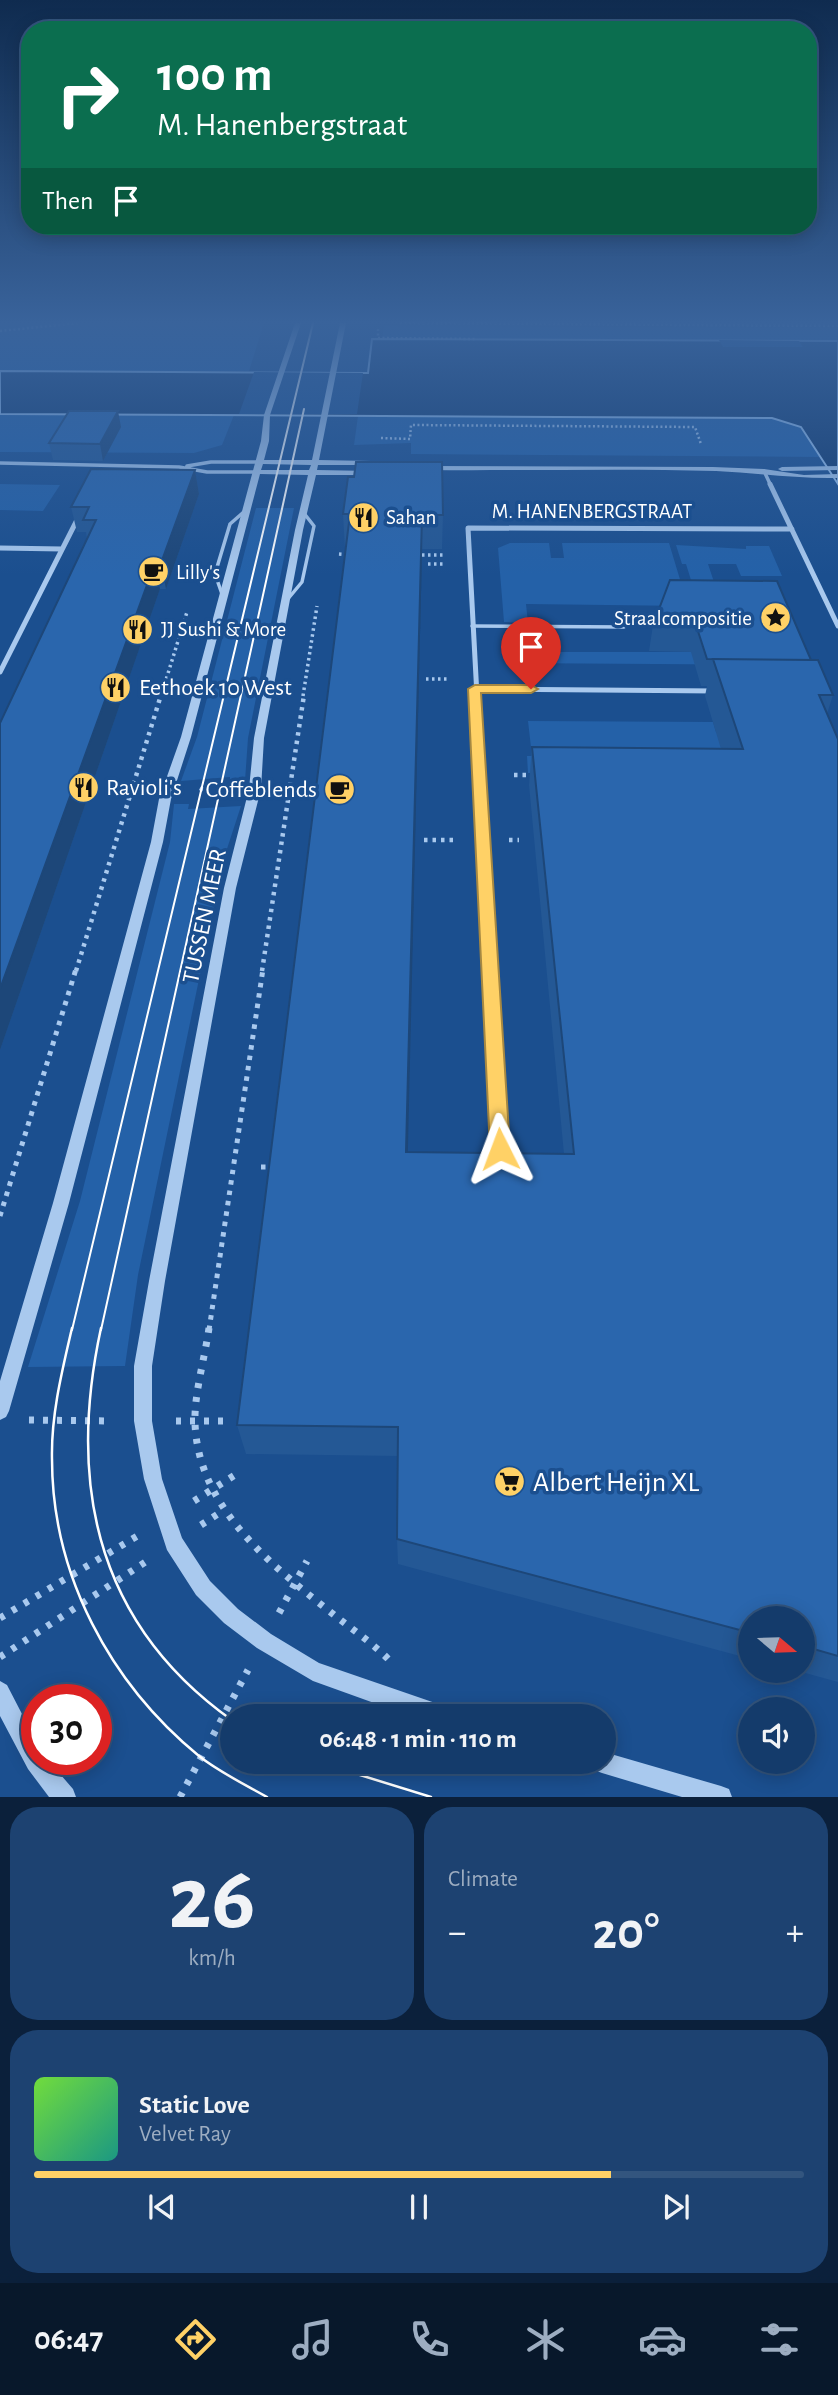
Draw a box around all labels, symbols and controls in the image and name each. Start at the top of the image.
icon: right [42,49,133,140]
text: 100 m [157,51,273,100]
text: M. Hanenbergstraat [157,109,407,141]
icon: arrive [107,182,145,220]
text: Then [42,188,93,214]
restaurant icon: Sahan [346,500,380,534]
street label: M. HANENBERGSTRAAT [492,501,692,522]
place label: Sahan [386,507,436,528]
cafe icon: Lilly's [136,555,170,589]
place label: Lilly's [176,562,220,583]
place icon: Straalcompositie [758,601,792,635]
place label: Straalcompositie [614,608,752,629]
restaurant icon: JJ Sushi & More [121,612,155,646]
pin [501,617,561,689]
place label: JJ Sushi & More [161,619,286,640]
icon: arrive [512,628,550,666]
restaurant icon: Eethoek 10 West [99,670,133,704]
place label: Eethoek 10 West [139,676,292,700]
restaurant icon: Ravioli's [66,770,100,804]
cafe icon: Coffeblends [323,772,357,806]
place label: Ravioli's [106,776,182,800]
place label: Coffeblends [206,778,317,802]
street label: TUSSEN MEER [179,847,231,986]
position arrow [463,1112,537,1186]
supermarket icon: Albert Heijn XL [493,1464,527,1498]
place label: Albert Heijn XL [533,1469,699,1497]
north arrow [738,1606,816,1684]
map controls [738,1606,815,1774]
speed limit sign: 30 [21,1684,112,1775]
button: sound [738,1697,815,1774]
text: 06:48 · 1 min · 110 m [319,1726,517,1752]
text: 26 [169,1854,255,1945]
text: Climate [448,1868,518,1891]
text: 20° [593,1906,659,1958]
text: − [448,1914,466,1952]
text: + [786,1914,804,1952]
text: km/h [188,1947,236,1970]
text: Static Love [139,2092,250,2118]
text: Velvet Ray [139,2123,231,2146]
icon: previous [143,2188,181,2226]
icon: pause [400,2188,438,2226]
icon: next [657,2188,695,2226]
icon: directions [171,2315,220,2364]
icon: music [288,2315,337,2364]
icon: phone [405,2315,454,2364]
icon: climate [521,2315,570,2364]
icon: car [638,2315,687,2364]
icon: filters [755,2315,804,2364]
text: 06:47 [34,2323,103,2355]

